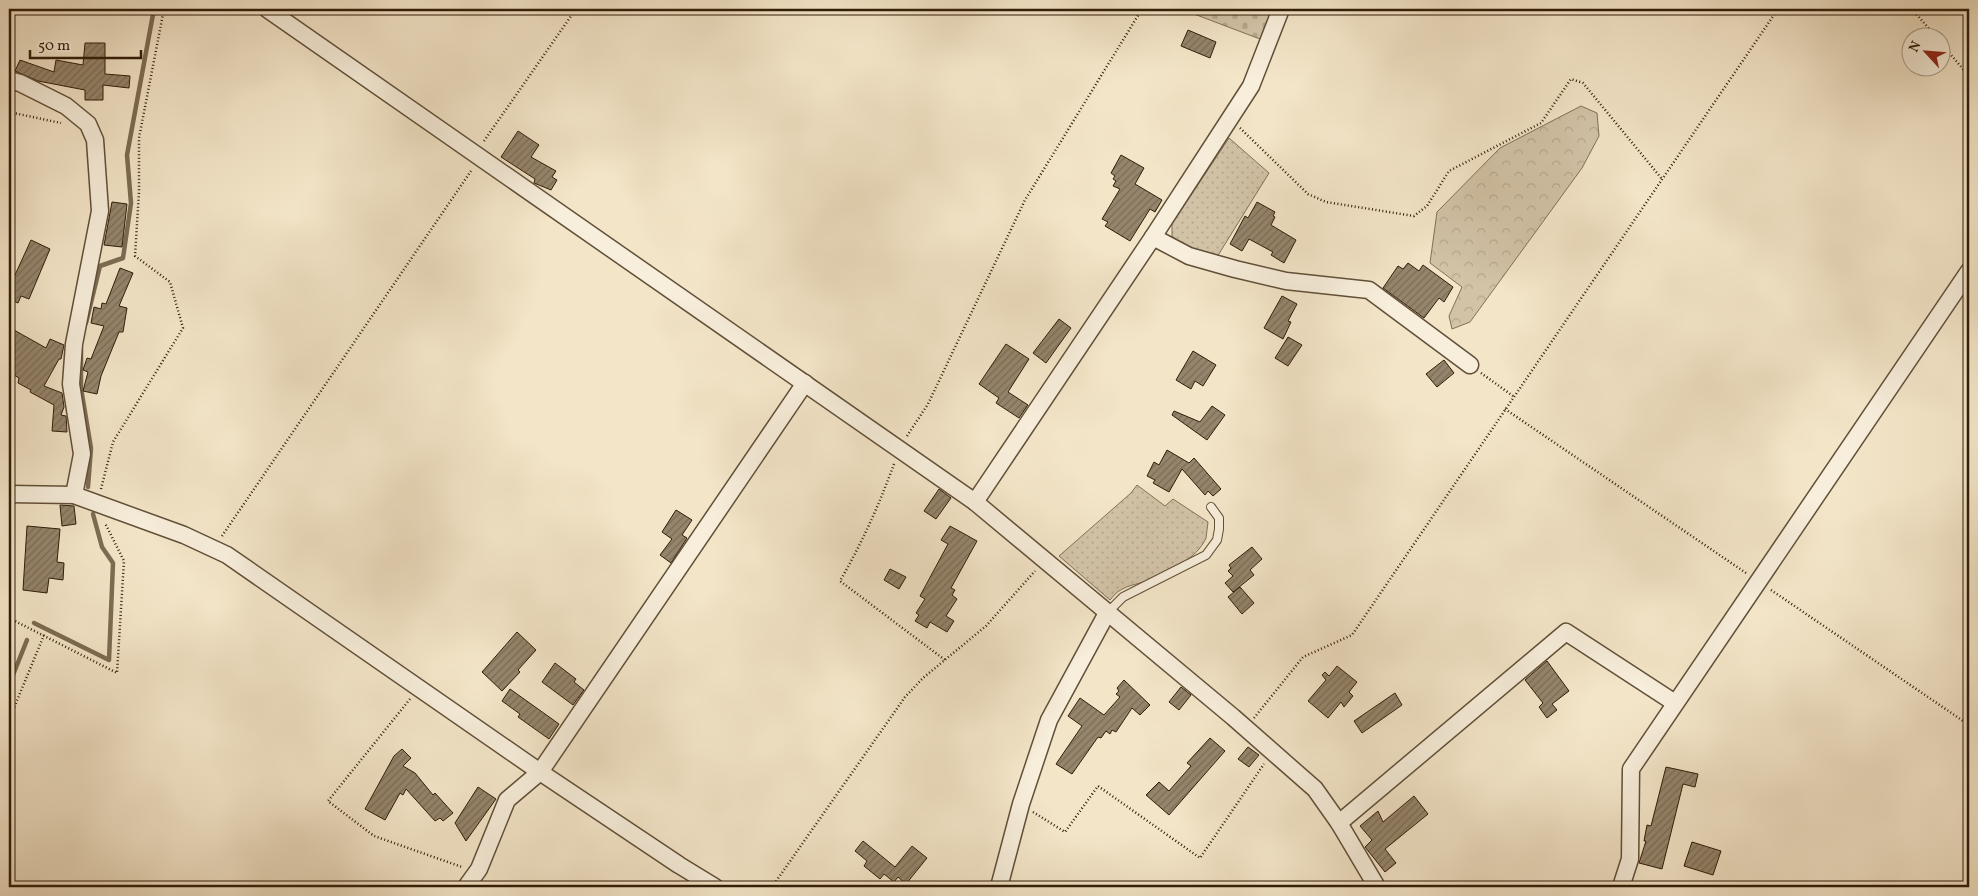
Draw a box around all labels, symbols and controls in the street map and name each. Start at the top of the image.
scale bar [30,28,141,60]
north arrow [1900,28,1950,78]
text: 50 m [38,36,70,57]
text: N [1905,38,1926,56]

